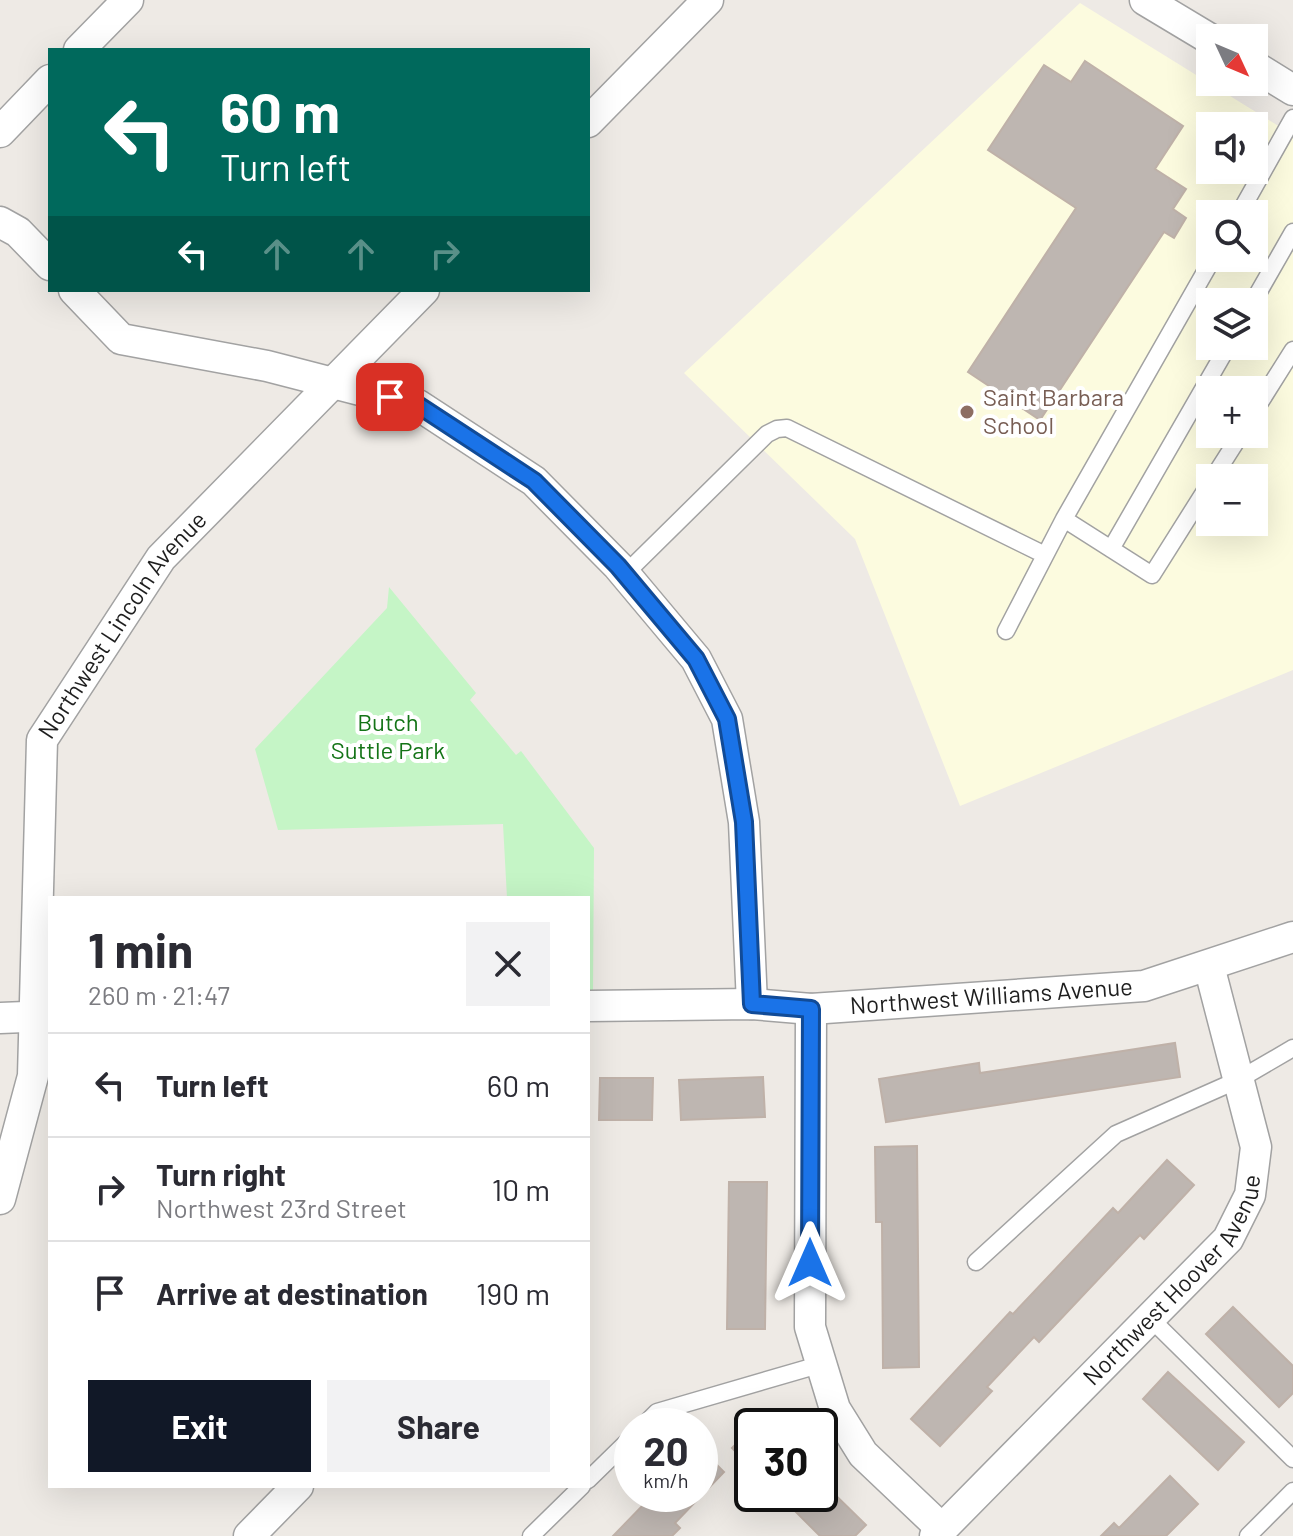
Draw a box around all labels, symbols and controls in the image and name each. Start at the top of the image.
north arrow [1196,24,1268,96]
map controls [1196,24,1268,536]
text: 60 m [220,77,340,144]
icon: left [88,80,192,184]
button: sound [1196,112,1268,184]
text: Turn left [220,145,351,188]
button: search [1196,200,1268,272]
icon: left [171,232,215,276]
icon: ahead [255,232,299,276]
icon: ahead [339,232,383,276]
icon: right [423,232,467,276]
button: layers [1196,288,1268,360]
pin [356,363,424,431]
icon: arrive [368,375,412,419]
button: + [1196,376,1268,448]
place label: Saint Barbara School [983,382,1124,439]
marker: Saint Barbara School [958,403,976,421]
button: − [1196,464,1268,536]
street label: Northwest Lincoln Avenue [31,505,212,743]
park label: Butch Suttle Park [331,707,445,764]
text: 1 min [88,920,193,978]
button: close [466,922,550,1006]
street label: Northwest Williams Avenue [849,971,1134,1019]
text: 260 m · 21:47 [88,979,230,1010]
icon: left [88,1063,132,1107]
text: Turn left [156,1067,269,1103]
text: 60 m [487,1067,550,1103]
text: Turn right [156,1156,286,1192]
icon: right [88,1167,132,1211]
text: 10 m [492,1171,550,1207]
street label: Northwest Hoover Avenue [1076,1173,1265,1390]
text: Northwest 23rd Street [156,1192,407,1223]
position arrow [768,1221,852,1305]
icon: arrive [88,1271,132,1315]
text: Arrive at destination [156,1275,428,1311]
text: 190 m [476,1275,550,1311]
button: Exit [88,1380,311,1472]
button: Share [327,1380,550,1472]
speed limit sign: 30 [734,1408,838,1512]
text: 20 [643,1426,689,1474]
text: km/h [643,1468,689,1492]

